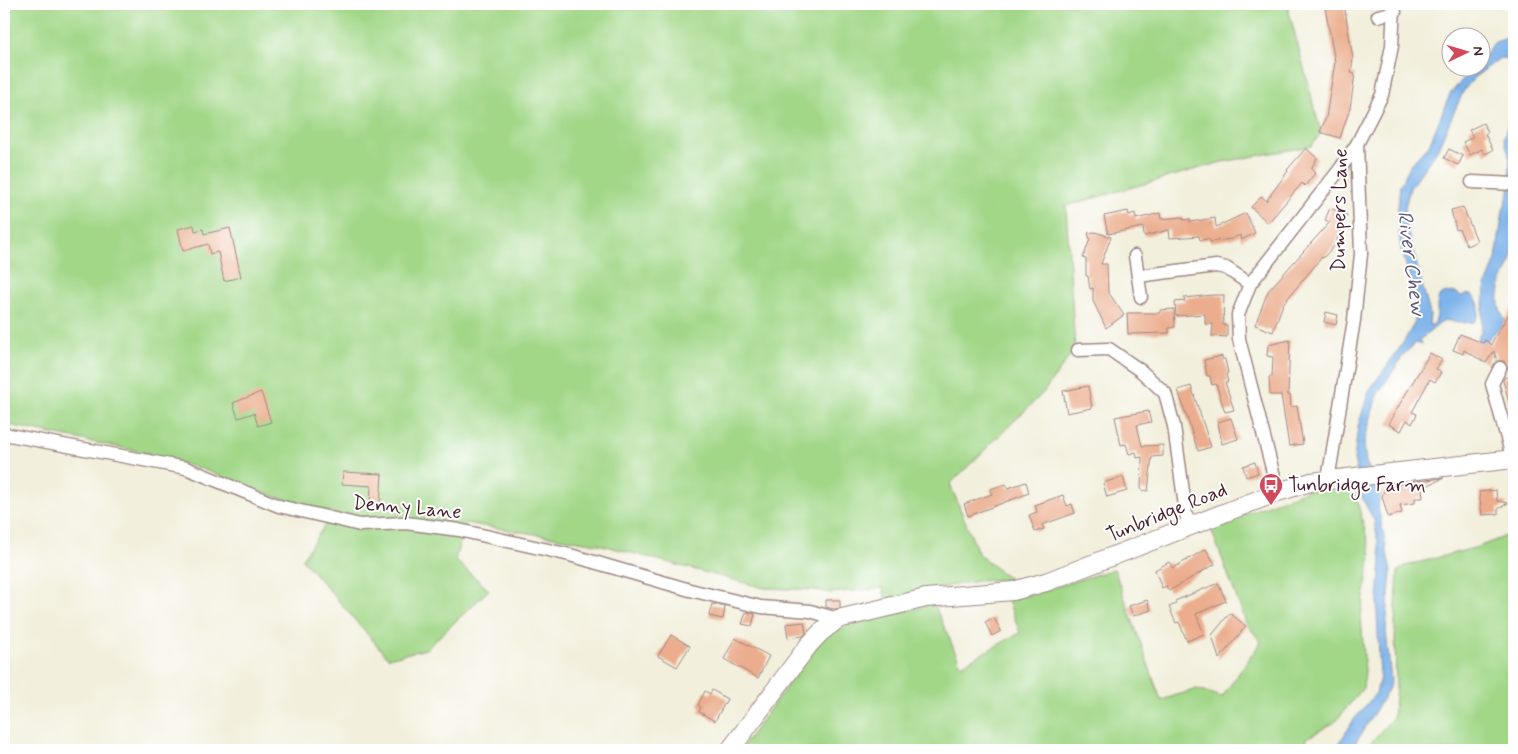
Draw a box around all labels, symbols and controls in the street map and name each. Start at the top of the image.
north arrow [1440,28,1490,78]
text: N [1469,46,1487,56]
street label: Dumpers Lane [1325,148,1355,272]
water label: River Chew [1390,209,1432,318]
bus stop icon: Tunbridge Farm [1258,472,1284,506]
place label: Tunbridge Farm [1288,472,1426,500]
street label: Tunbridge Road [1103,477,1232,550]
street label: Denny Lane [351,490,463,526]

